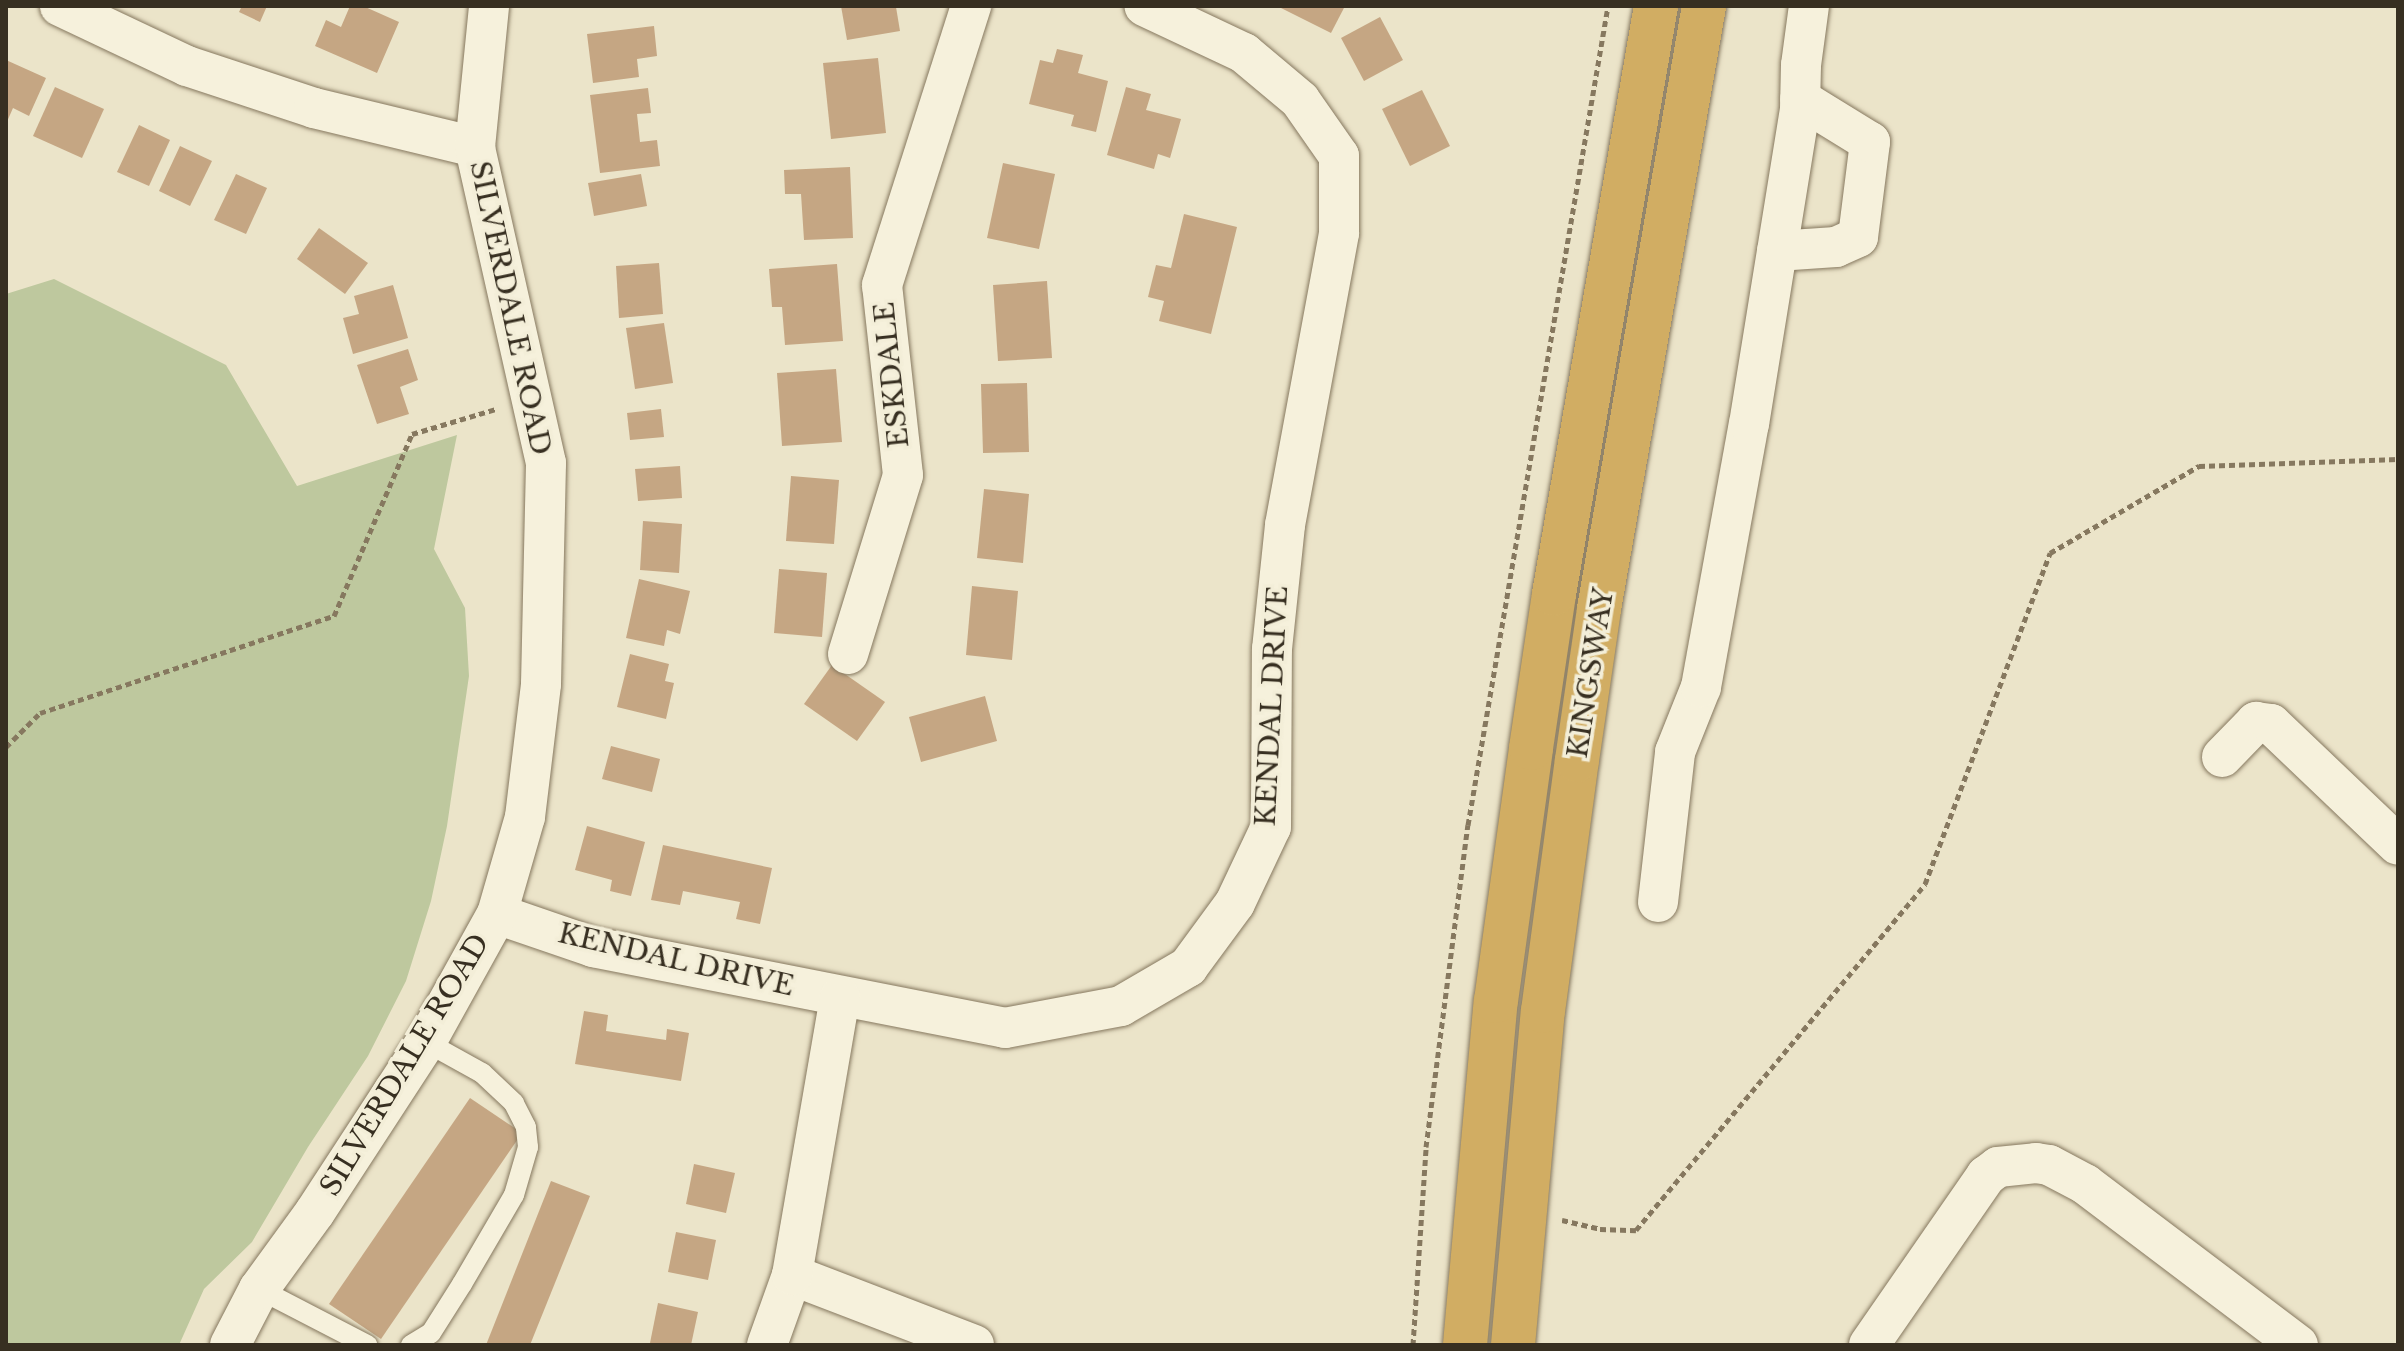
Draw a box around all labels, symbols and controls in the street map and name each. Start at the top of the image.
street label: SILVERDALE ROAD [462,158,558,458]
street label: ESKDALE [868,300,916,450]
street label: KENDAL DRIVE [1249,584,1295,828]
street label: KINGSWAY [1561,586,1621,760]
street label: KENDAL DRIVE [554,916,798,1004]
street label: SILVERDALE ROAD [313,928,497,1202]

